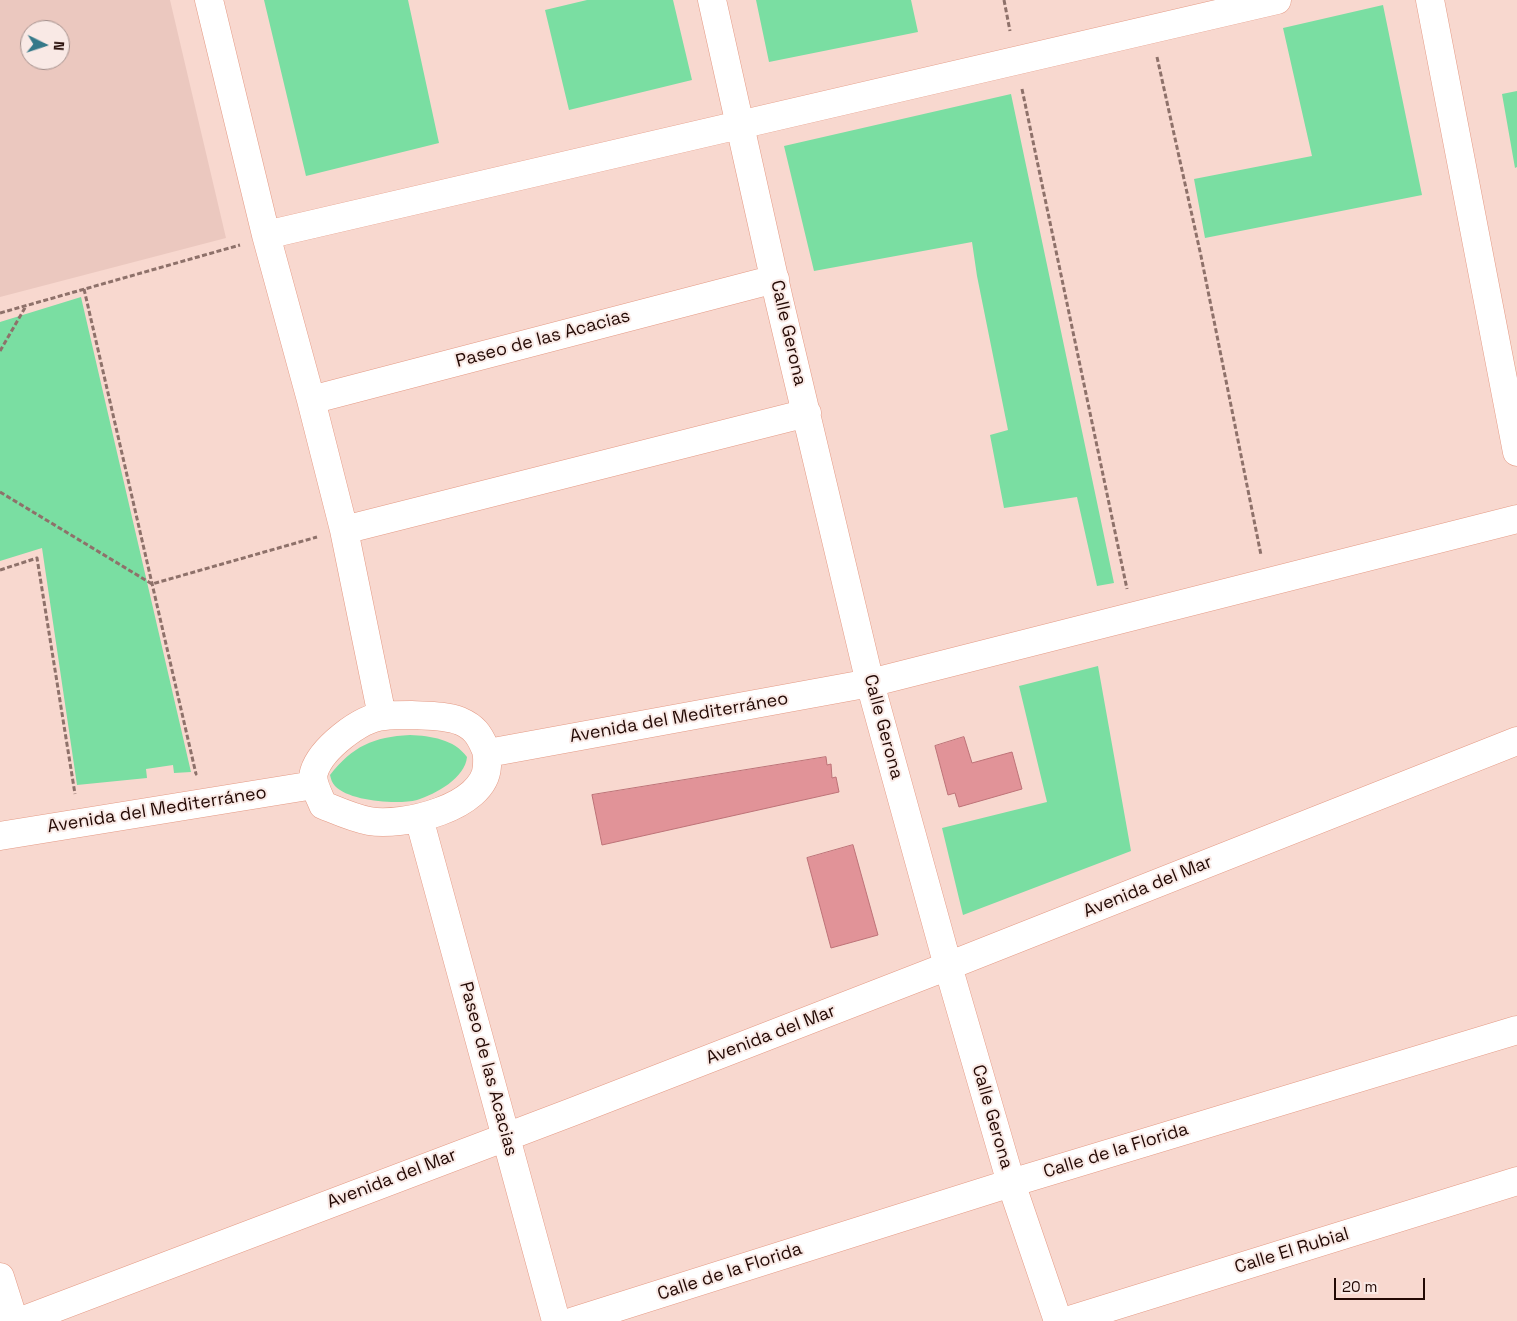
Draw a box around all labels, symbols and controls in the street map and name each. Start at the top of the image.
north arrow [20,20,70,70]
text: N [50,41,68,51]
street label: Calle Gerona [765,278,811,388]
street label: Paseo de las Acacias [453,305,633,373]
street label: Calle Gerona [859,672,907,782]
street label: Avenida del Mediterráneo [568,688,790,748]
street label: Avenida del Mediterráneo [46,782,268,838]
street label: Avenida del Mar [1080,851,1216,923]
street label: Paseo de las Acacias [454,979,522,1159]
street label: Avenida del Mar [703,1000,839,1070]
street label: Calle Gerona [967,1062,1017,1172]
street label: Calle de la Florida [1041,1119,1191,1183]
street label: Avenida del Mar [324,1144,460,1214]
street label: Calle El Rubial [1232,1223,1352,1279]
street label: Calle de la Florida [655,1238,805,1306]
scale bar [1337,1268,1428,1300]
text: 20 m [1342,1277,1377,1296]

